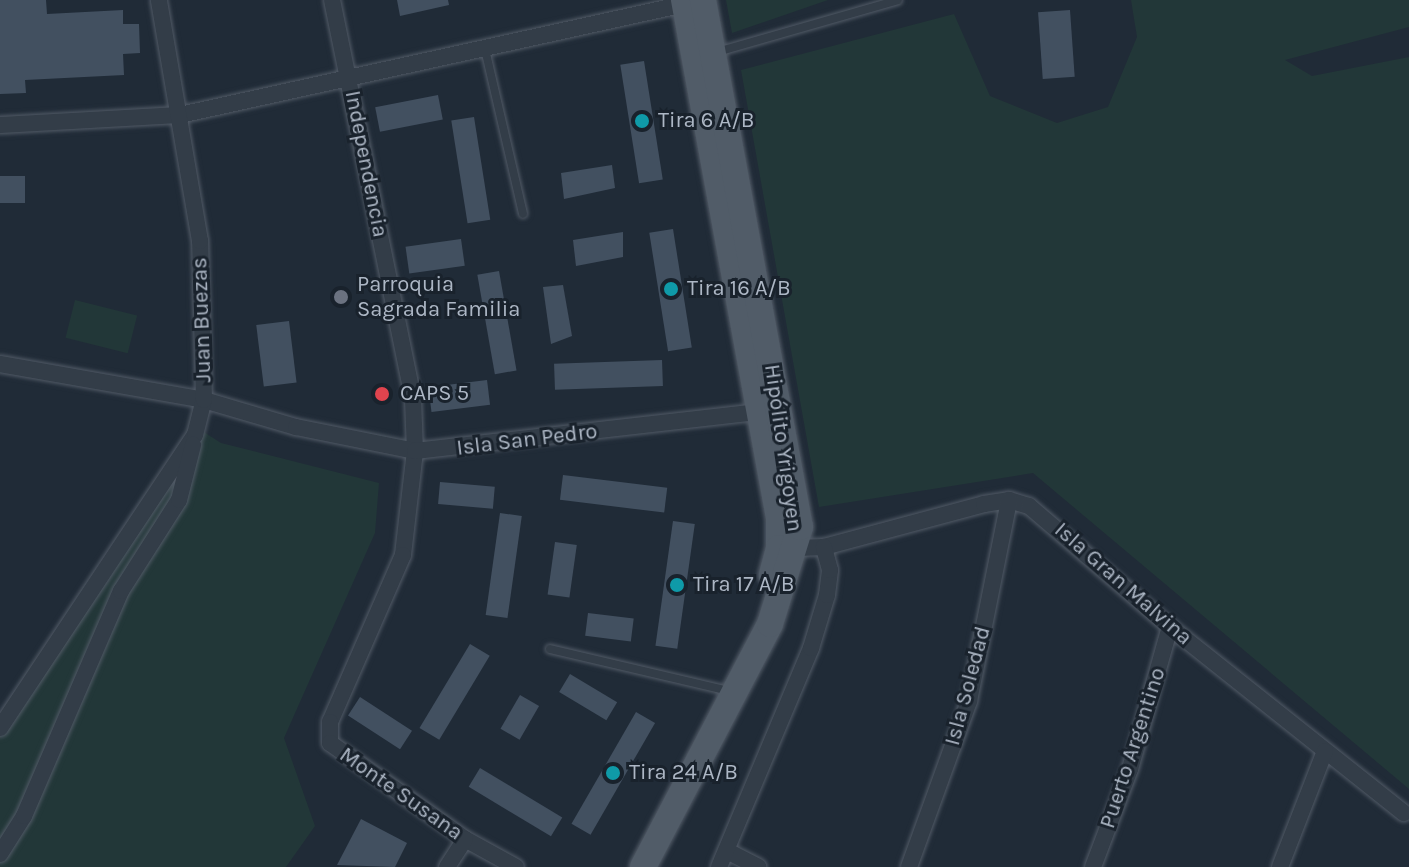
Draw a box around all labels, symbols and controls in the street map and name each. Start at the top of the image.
street label: Independencia [339,88,393,240]
place label: Tira 6 A/B [658,108,754,134]
marker: Tira 6 A/B [633,112,651,130]
street label: Juan Buezas [187,257,217,383]
place label: Parroquia Sagrada Familia [357,271,520,322]
place label: Tira 16 A/B [687,276,791,302]
marker: Tira 16 A/B [662,280,680,298]
marker: Parroquia Sagrada Familia [332,288,350,306]
street label: Hipólito Yrigoyen [758,363,808,533]
place label: CAPS 5 [400,381,469,407]
marker: CAPS 5 [371,383,393,405]
street label: Isla San Pedro [455,418,599,462]
street label: Isla Gran Malvina [1049,517,1197,651]
place label: Tira 17 A/B [693,572,794,598]
marker: Tira 17 A/B [668,576,686,594]
street label: Isla Soledad [939,624,997,748]
street label: Puerto Argentino [1095,664,1171,832]
street label: Monte Susana [334,742,468,846]
place label: Tira 24 A/B [629,760,738,786]
marker: Tira 24 A/B [604,764,622,782]

